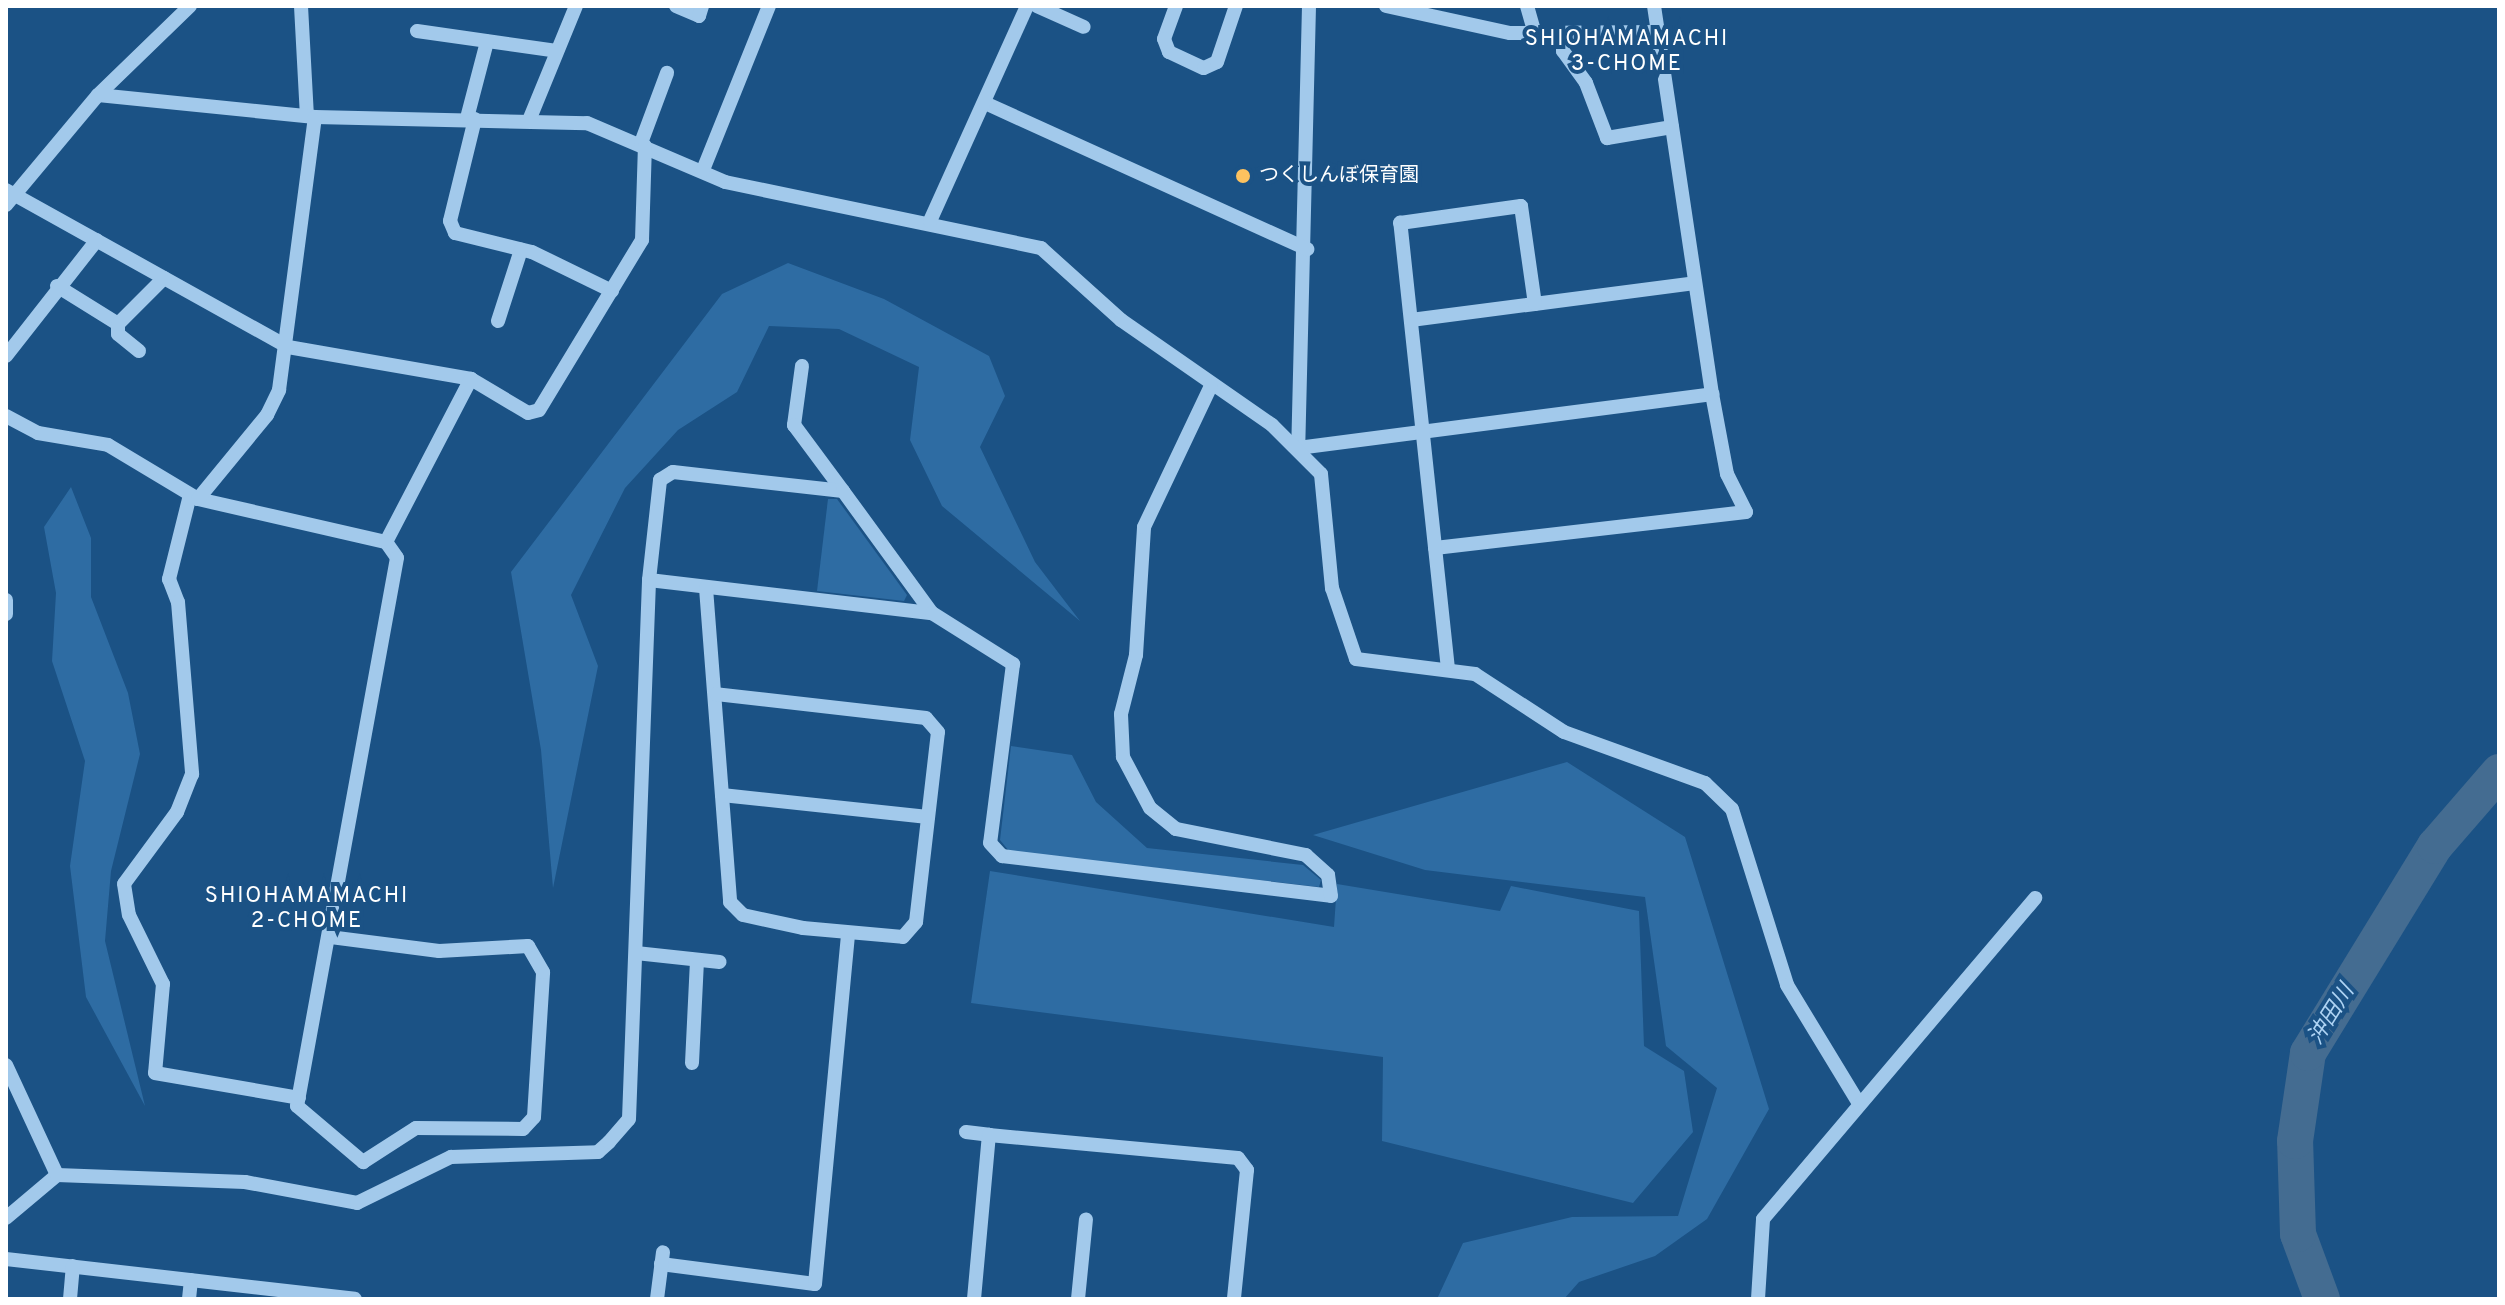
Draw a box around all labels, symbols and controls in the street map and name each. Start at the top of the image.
district label: SHIOHAMAMACHI 3-CHOME [1525,26,1729,78]
place label: つくしんぼ保育園 [1259,164,1419,188]
marker: つくしんぼ保育園 [1234,167,1252,185]
district label: SHIOHAMAMACHI 2-CHOME [205,883,409,934]
water label: 沖田川 [2303,980,2361,1050]

